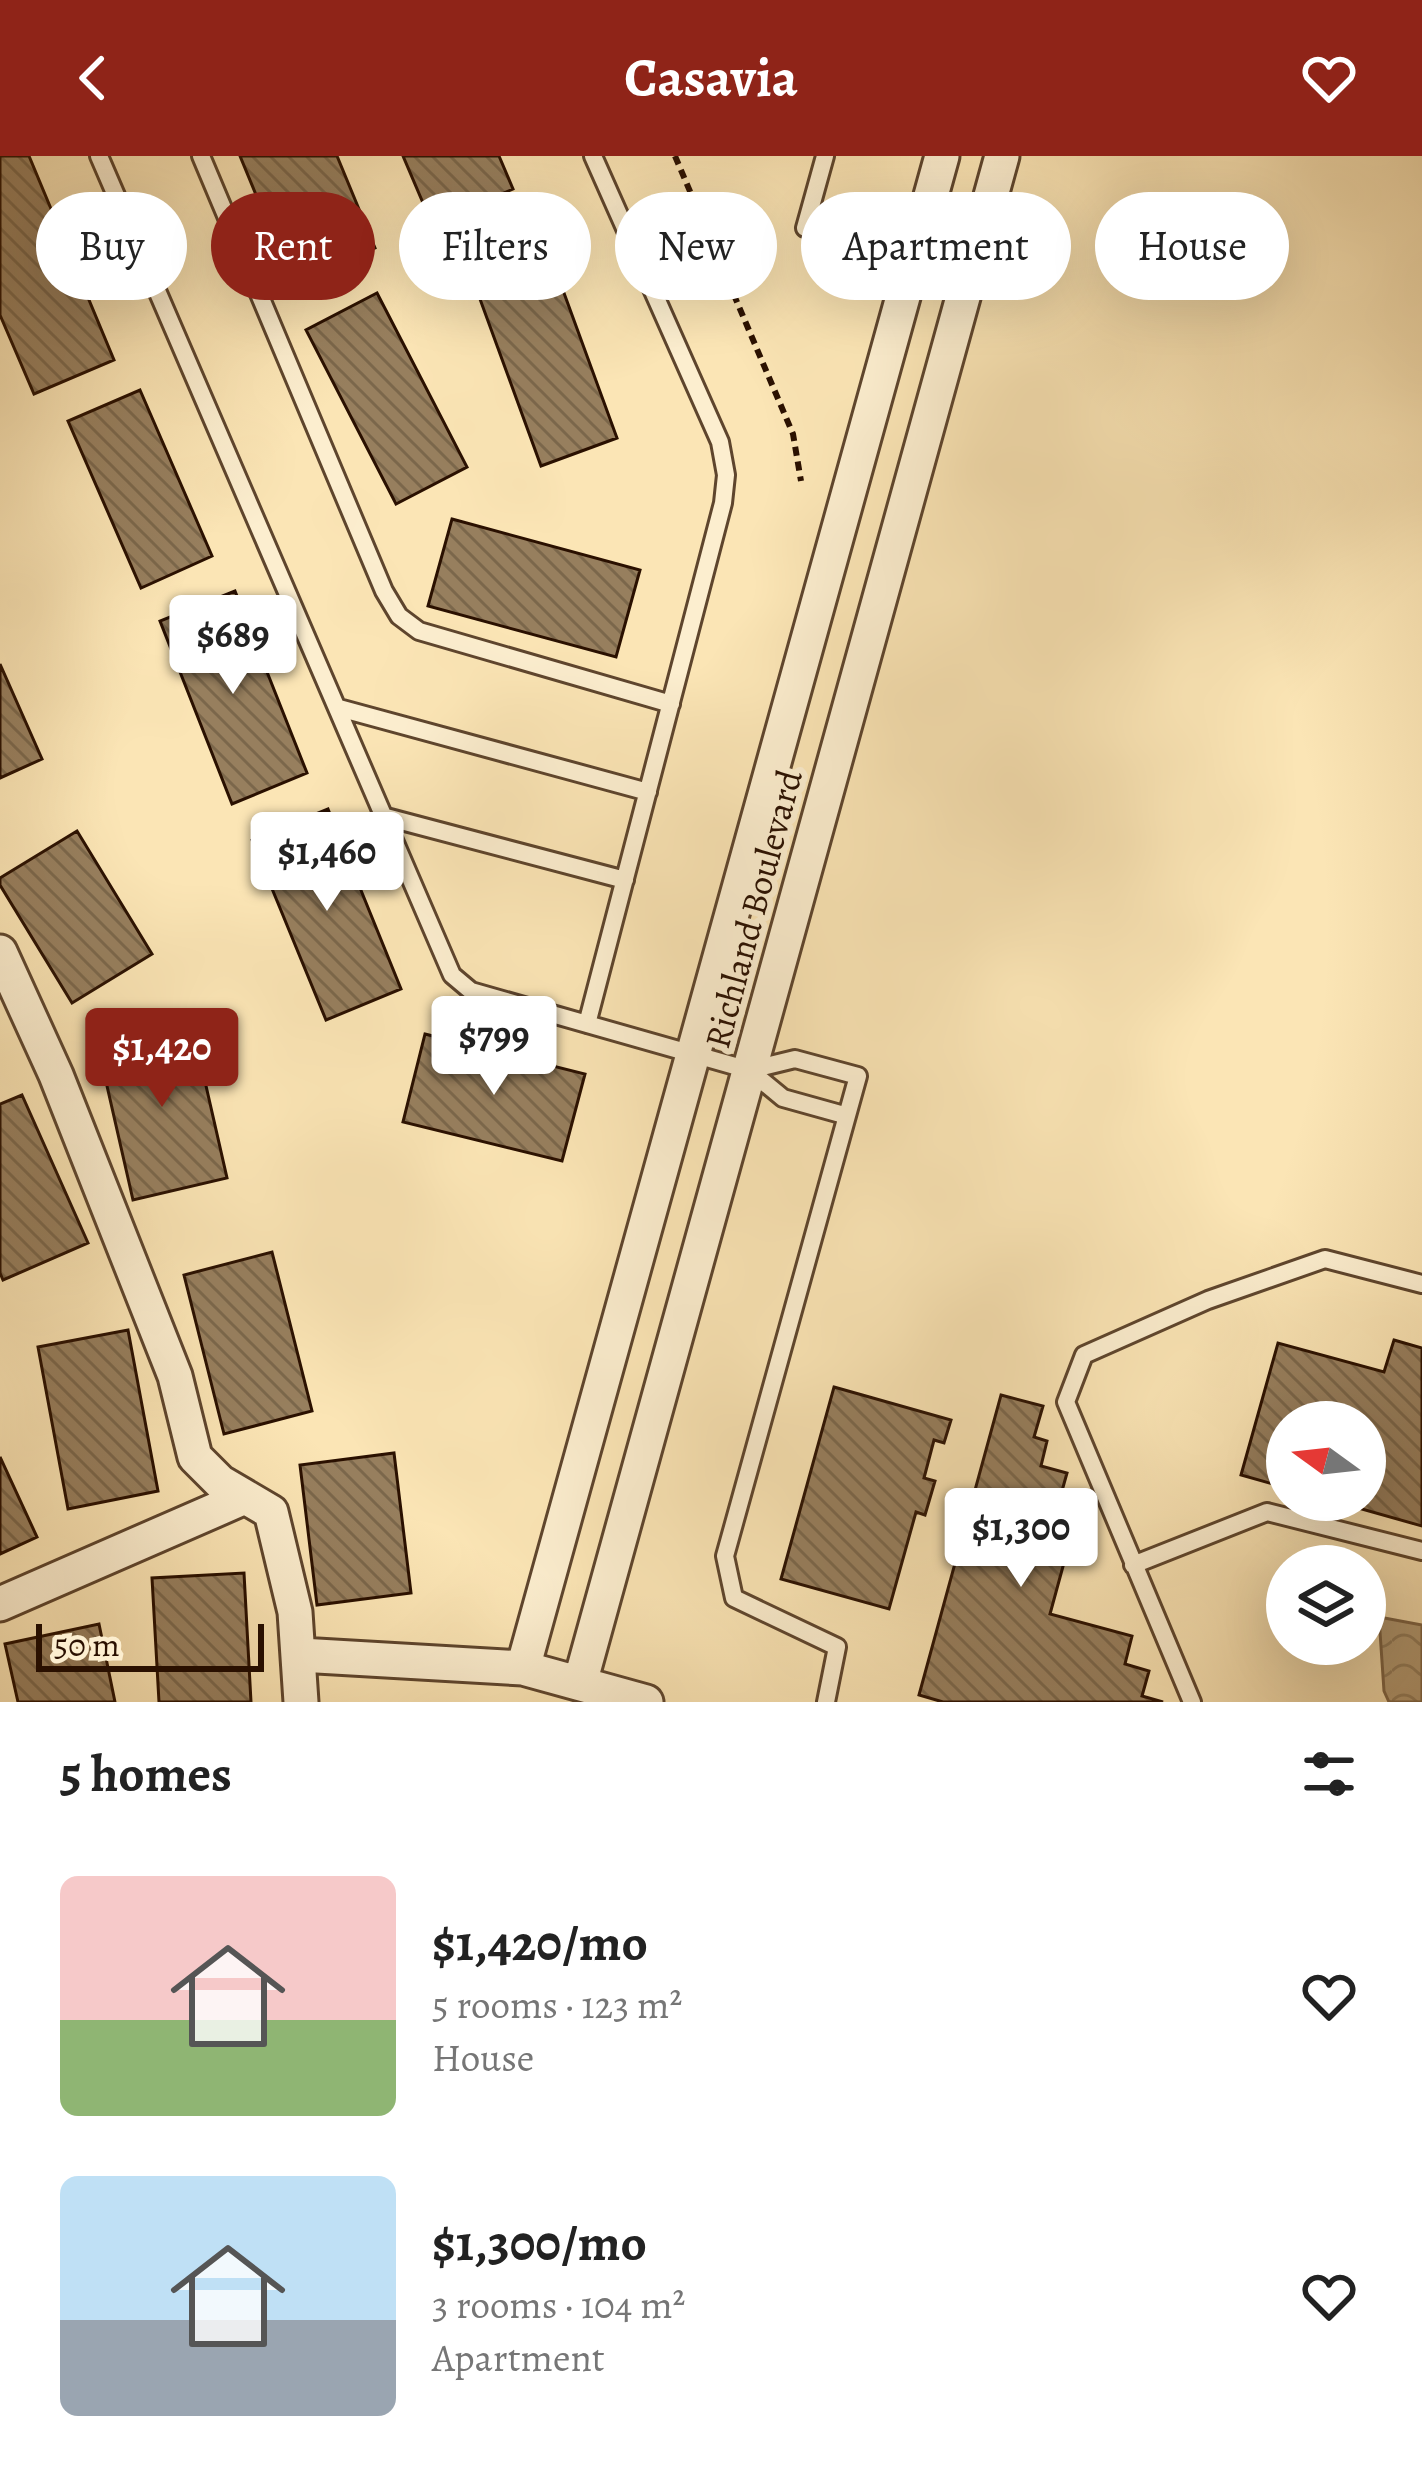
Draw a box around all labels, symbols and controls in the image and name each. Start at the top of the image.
text: Casavia [624,41,798,115]
icon: back [60,45,126,111]
icon: heart [1296,45,1362,111]
chip: Buy [36,192,187,300]
chip: Rent [211,192,375,300]
chip: Filters [399,192,591,300]
chip: New [615,192,777,300]
chip: Apartment [801,192,1071,300]
chip: House [1095,192,1289,300]
pin: $689 [162,595,304,697]
text: $689 [196,607,270,660]
street label: Richland Boulevard [692,764,814,1054]
pin: $1,460 [229,812,425,914]
text: $1,460 [278,824,376,877]
pin: $799 [423,996,565,1098]
pin: $1,420 [64,1008,260,1110]
text: $799 [459,1008,529,1061]
text: $1,420 [112,1020,212,1073]
north arrow [1266,1401,1386,1521]
map controls [1266,1401,1386,1665]
pin: $1,300 [923,1488,1119,1590]
text: $1,300 [972,1500,1070,1553]
button: layers [1266,1545,1386,1665]
scale bar [36,1618,264,1671]
text: 50 m [54,1622,120,1667]
text: 5 homes [60,1739,232,1809]
icon: filters [1296,1741,1362,1807]
text: $1,420/mo [432,1908,648,1978]
icon: home [156,1924,300,2068]
icon: heart [1296,1963,1362,2029]
text: 5 rooms · 123 m² [432,1978,682,2031]
text: House [432,2031,534,2084]
text: $1,300/mo [432,2208,647,2278]
icon: home [156,2224,300,2368]
icon: heart [1296,2263,1362,2329]
text: 3 rooms · 104 m² [432,2278,685,2331]
text: Apartment [432,2331,605,2384]

